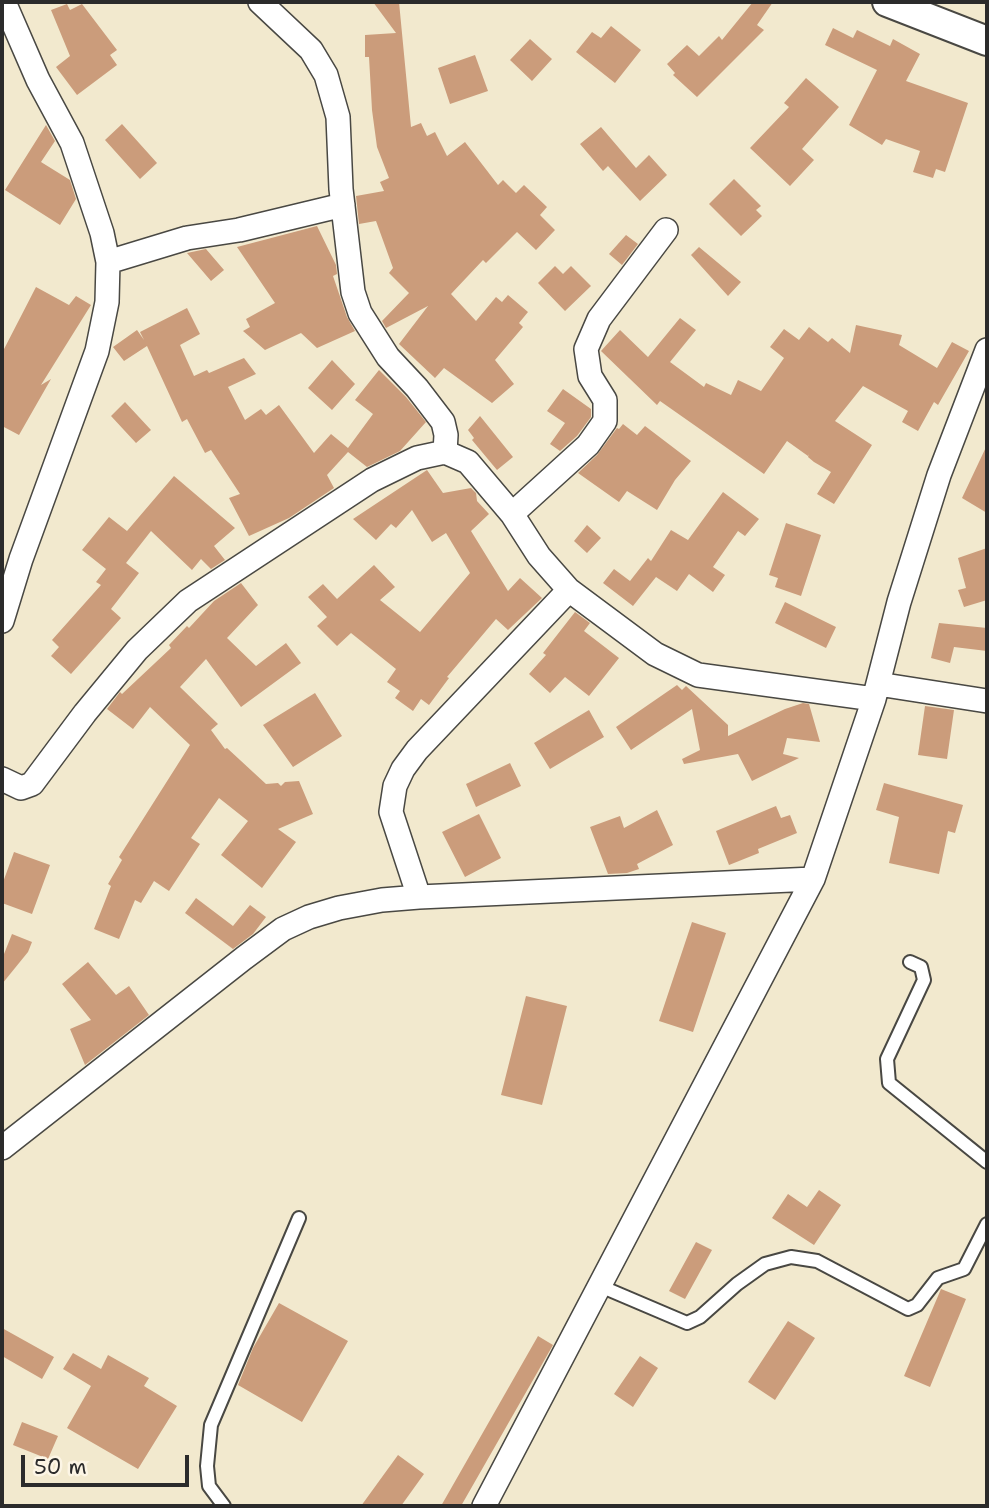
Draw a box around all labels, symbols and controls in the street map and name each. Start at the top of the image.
scale bar [24,1442,192,1486]
text: 50 m [34,1453,87,1481]

